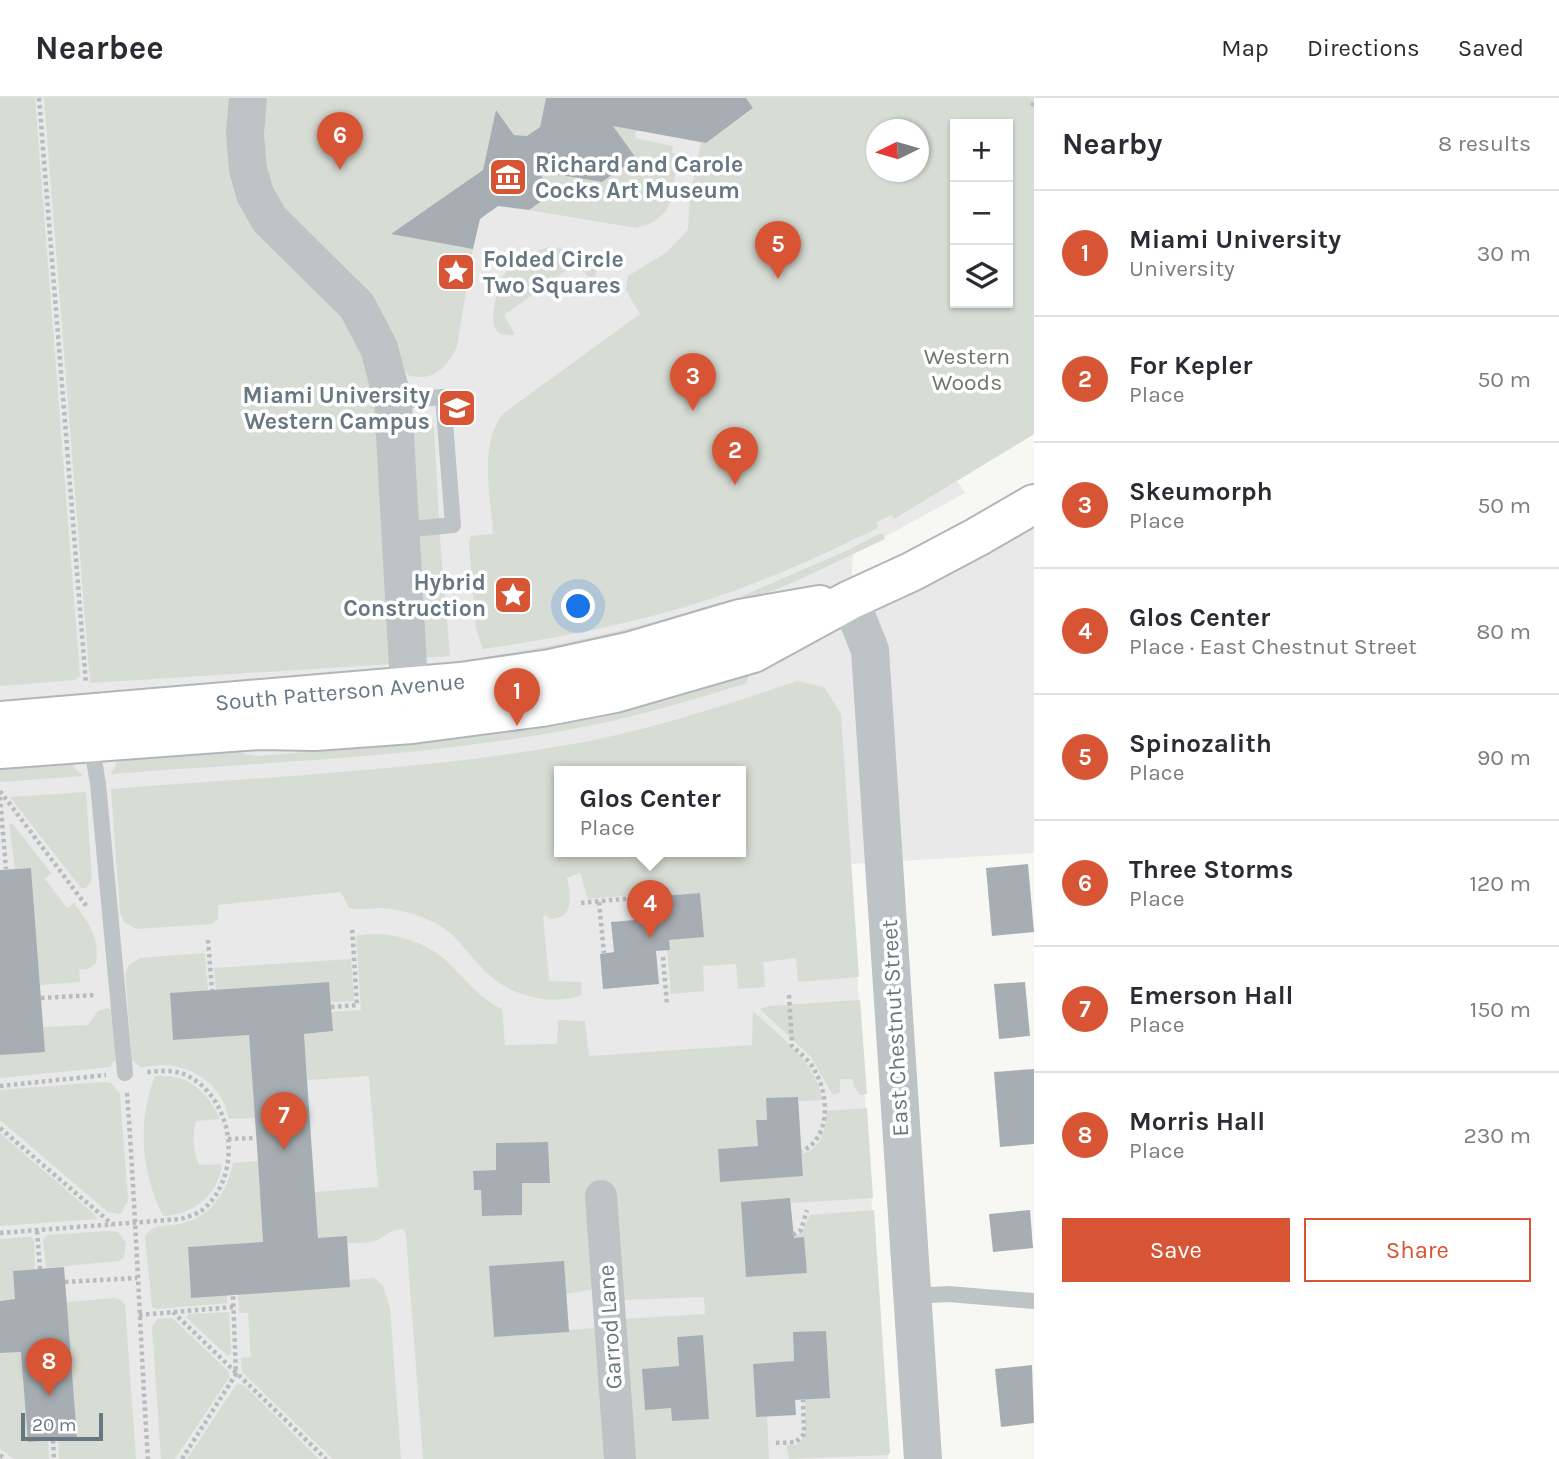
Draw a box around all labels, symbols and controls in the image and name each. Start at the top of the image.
text: Nearbee [35,29,164,67]
text: Map [1221,34,1269,62]
text: Directions [1307,34,1420,62]
text: Saved [1458,34,1524,62]
pin: 6 [317,112,363,170]
north arrow [866,119,929,182]
map controls [950,119,1013,308]
button: + [950,119,1013,182]
text: Nearby [1062,126,1162,162]
text: 8 results [1438,130,1531,157]
place label: Richard and Carole Cocks Art Museum [535,151,743,204]
museum icon: Richard and Carole Cocks Art Museum [487,156,529,198]
button: − [950,182,1013,245]
pin: 5 [755,221,801,279]
text: Miami University [1129,224,1341,255]
text: 1 [1081,240,1089,267]
text: 30 m [1477,240,1531,267]
button: layers [950,245,1013,308]
place label: Folded Circle Two Squares [483,246,624,299]
place icon: Folded Circle Two Squares [435,251,477,293]
text: University [1129,255,1235,282]
park label: Western Woods [924,343,1010,396]
text: For Kepler [1129,350,1252,381]
pin: 3 [670,353,716,411]
text: 2 [1078,366,1092,393]
text: 50 m [1477,366,1531,393]
text: Place [1129,381,1185,408]
place label: Miami University Western Campus [242,382,430,435]
school or university icon: Miami University Western Campus [436,387,478,429]
pin: 2 [712,427,758,485]
text: Skeumorph [1129,476,1273,507]
text: 3 [1078,492,1092,519]
text: 50 m [1477,492,1531,519]
text: Place [1129,507,1185,534]
place label: Hybrid Construction [343,569,486,622]
place icon: Hybrid Construction [492,574,534,616]
your location [561,589,595,623]
text: Glos Center [1129,602,1270,633]
text: 4 [1078,618,1092,645]
text: 80 m [1476,618,1531,645]
text: Place · East Chestnut Street [1129,633,1417,660]
street label: South Patterson Avenue [214,668,466,716]
pin: 1 [494,668,540,726]
text: Spinozalith [1129,728,1272,759]
text: 5 [1078,744,1092,771]
text: 90 m [1477,744,1531,771]
text: Place [1129,759,1185,786]
popup [554,766,746,857]
text: Glos Center [579,783,721,814]
text: Place [579,814,635,841]
text: Three Storms [1129,854,1294,885]
text: 6 [1078,870,1092,897]
text: 120 m [1469,870,1531,897]
pin: 4 [627,880,673,938]
text: Place [1129,885,1185,912]
street label: East Chestnut Street [876,918,914,1137]
text: Emerson Hall [1129,980,1294,1011]
text: 7 [1079,996,1091,1023]
text: 150 m [1470,996,1531,1023]
text: Place [1129,1011,1185,1038]
pin: 7 [261,1092,307,1150]
text: Morris Hall [1129,1106,1265,1137]
text: 8 [1078,1122,1092,1149]
text: 230 m [1463,1122,1531,1149]
text: Place [1129,1137,1185,1164]
button: Save [1062,1218,1290,1282]
button: Share [1304,1218,1531,1282]
street label: Garrod Lane [592,1264,628,1390]
pin: 8 [26,1338,72,1396]
scale bar [21,1410,103,1442]
text: 20 m [32,1414,77,1436]

